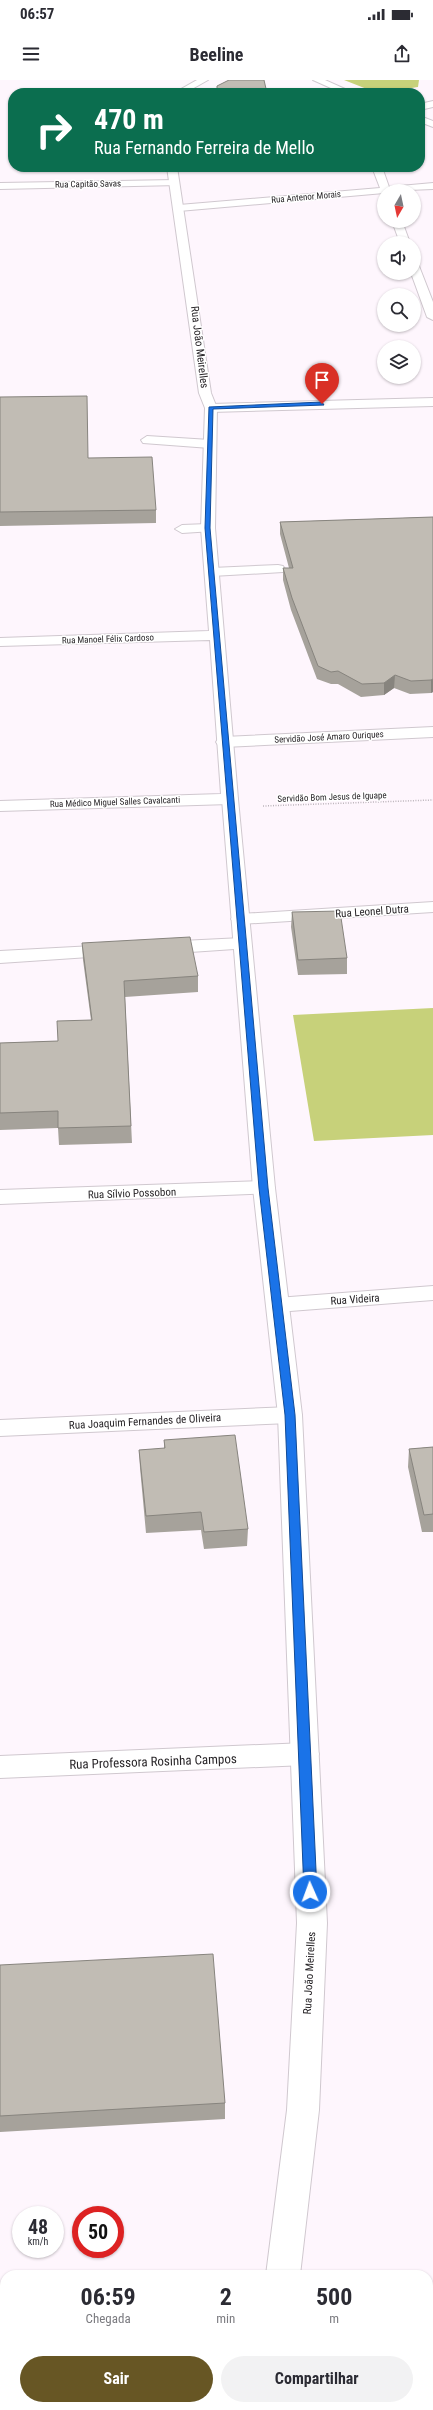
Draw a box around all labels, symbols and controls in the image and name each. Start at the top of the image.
text: 06:57 [20,5,54,23]
icon: menu [20,43,42,65]
icon: share [391,43,413,65]
text: Beeline [190,44,243,65]
text: 470 m [94,103,164,136]
icon: right [28,104,80,156]
text: Rua Fernando Ferreira de Mello [94,137,315,158]
street label: Rua Capitão Savas [55,178,121,190]
north arrow [377,184,421,228]
map controls [377,184,421,384]
street label: Rua Antenor Morais [271,189,341,205]
button: sound [377,236,421,280]
button: search [377,288,421,332]
street label: Rua João Meirelles [188,305,211,389]
button: layers [377,340,421,384]
pin [305,363,339,404]
icon: arrive [311,369,333,391]
street label: Rua Manoel Félix Cardoso [62,632,155,646]
street label: Servidão José Amaro Ouriques [274,729,384,745]
street label: Servidão Bom Jesus de Iguape [277,790,387,804]
street label: Rua Médico Miguel Salles Cavalcanti [50,795,180,809]
street label: Rua Leonel Dutra [335,902,409,921]
street label: Rua Sílvio Possobon [88,1185,176,1202]
street label: Rua Videira [330,1291,380,1308]
street label: Rua Joaquim Fernandes de Oliveira [69,1411,222,1432]
street label: Rua Professora Rosinha Campos [69,1751,237,1772]
position arrow [289,1871,331,1913]
street label: Rua João Meirelles [301,1931,318,2015]
speed limit sign: 50 [72,2206,124,2258]
text: 48 [28,2215,48,2239]
text: km/h [28,2236,48,2247]
text: 06:59 [81,2283,136,2311]
text: 2 [220,2283,232,2311]
text: 500 [316,2283,352,2311]
text: Chegada [86,2311,131,2326]
text: min [216,2311,235,2326]
text: m [329,2311,339,2326]
button: Sair [20,2356,213,2402]
button: Compartilhar [221,2356,413,2402]

